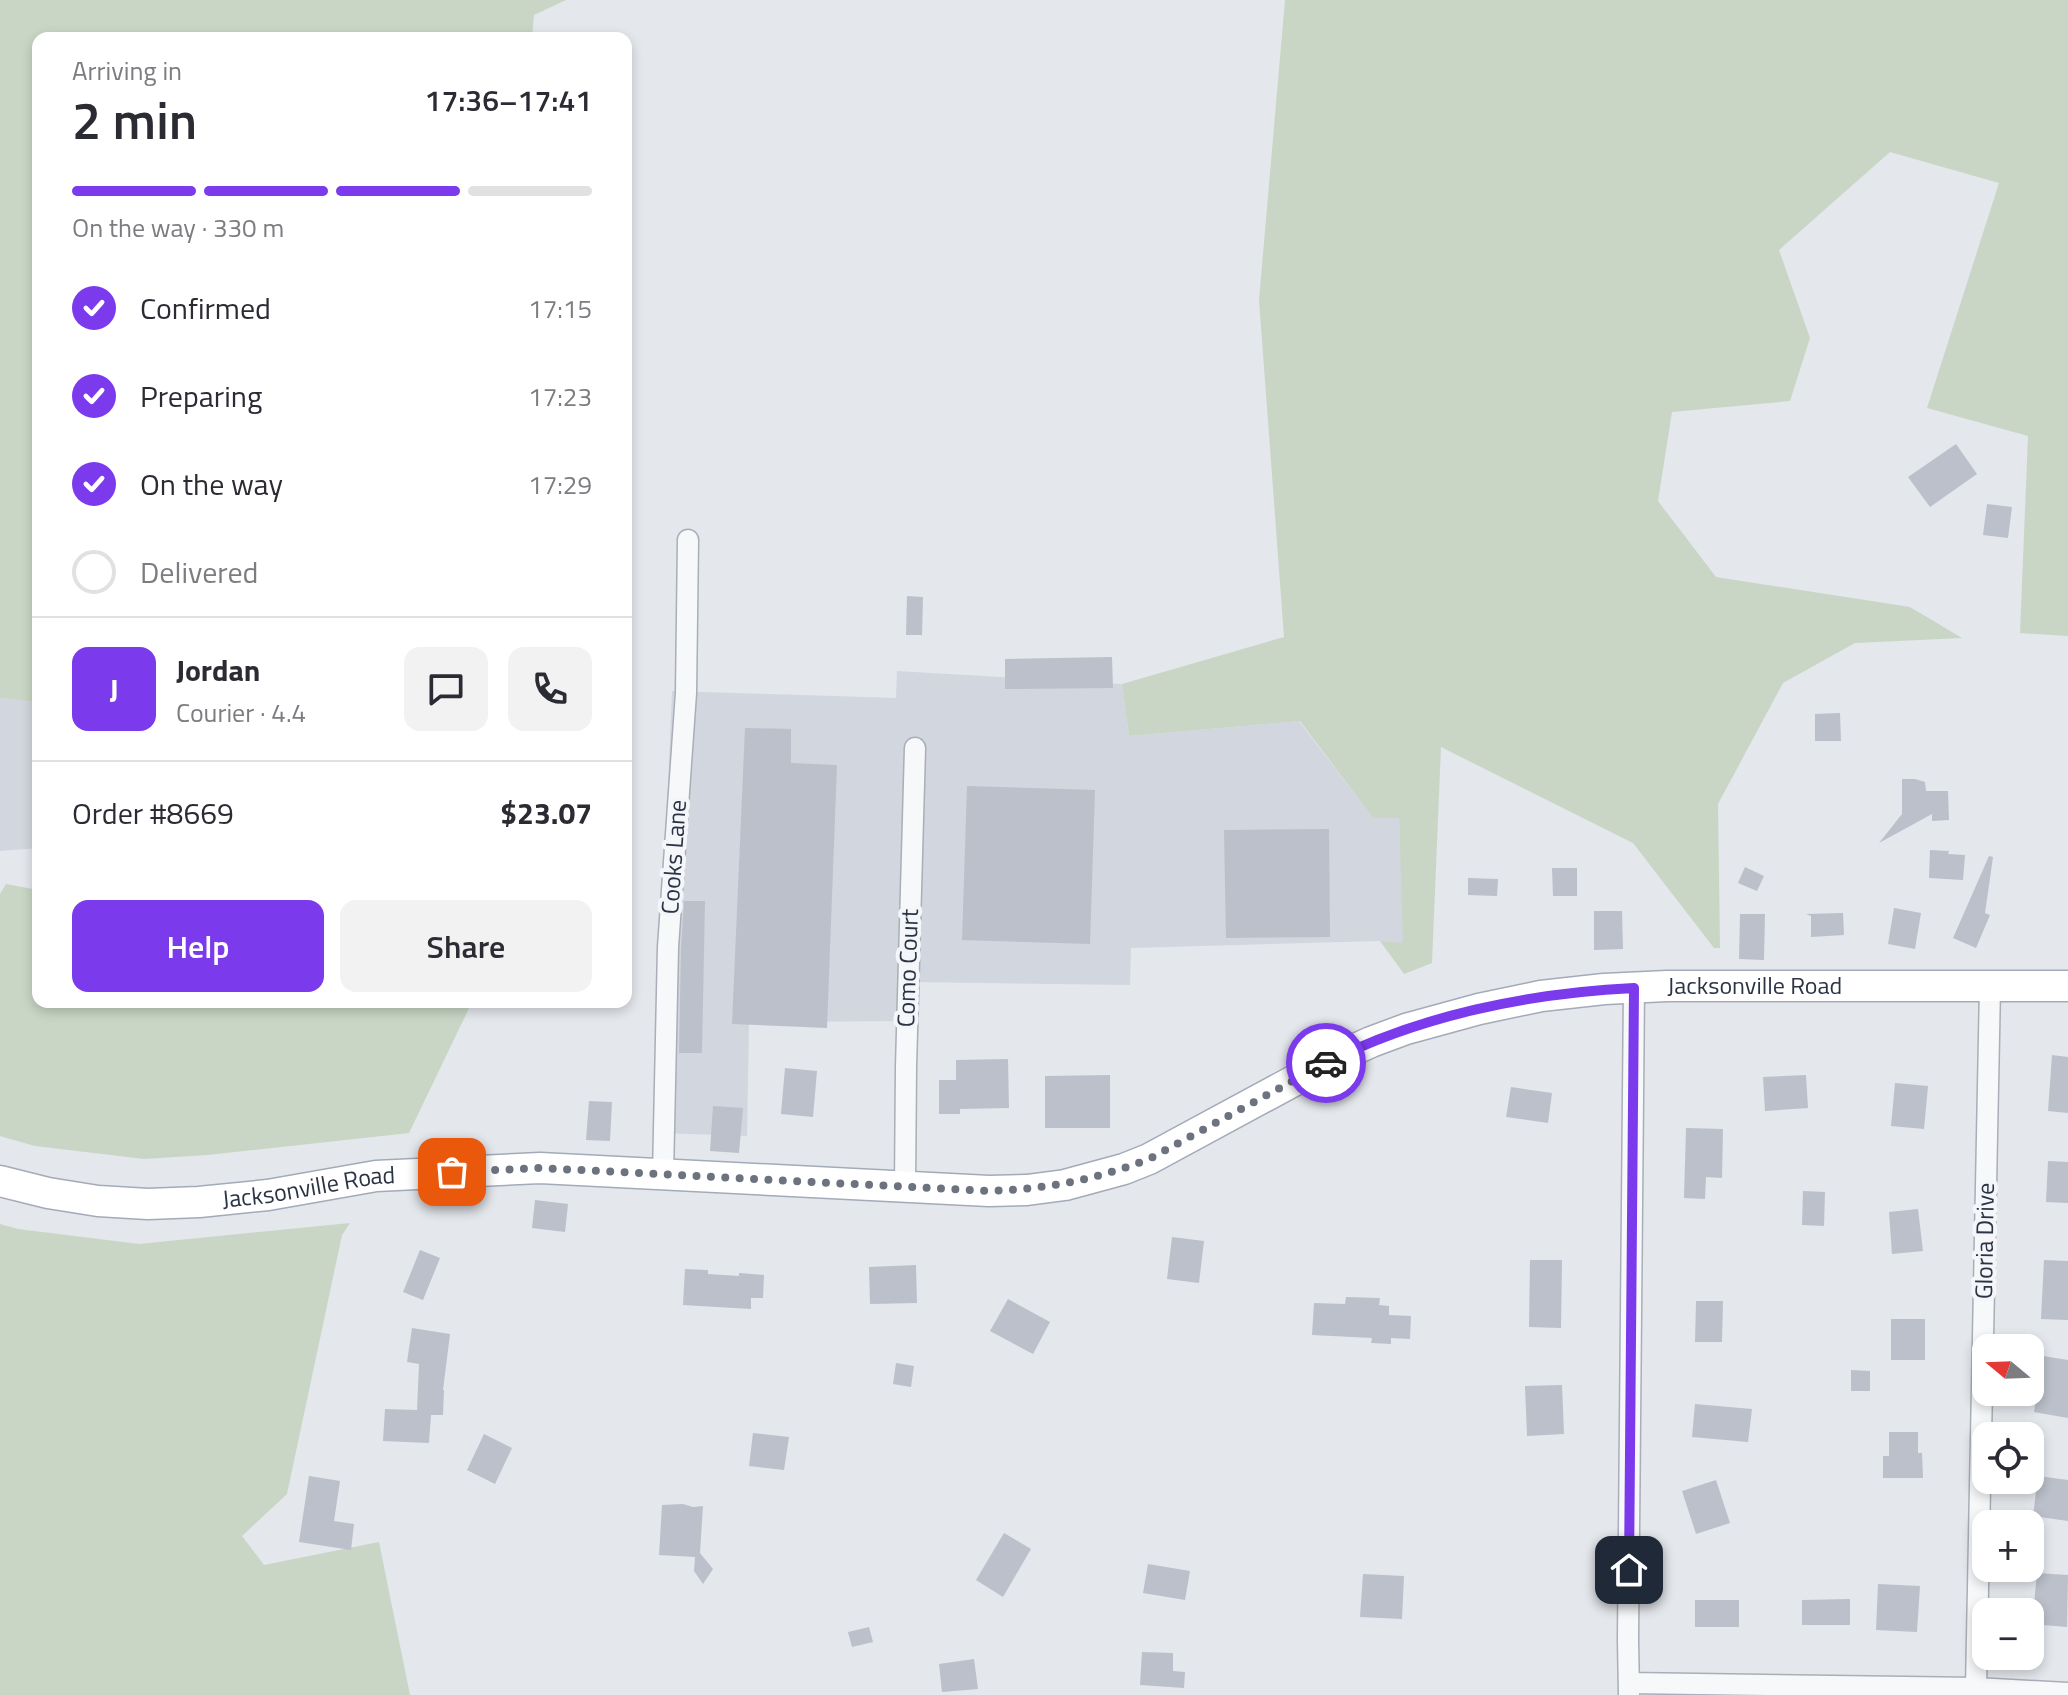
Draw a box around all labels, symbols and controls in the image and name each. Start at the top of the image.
text: Arriving in [72,51,182,90]
text: 17:36–17:41 [425,77,592,123]
text: 2 min [72,80,197,159]
text: On the way · 330 m [72,208,284,247]
text: Confirmed [140,285,271,331]
icon: check [72,286,116,330]
text: 17:15 [528,289,592,328]
text: Preparing [140,373,262,419]
icon: check [72,374,116,418]
text: 17:23 [528,377,592,416]
text: On the way [140,461,283,507]
icon: check [72,462,116,506]
text: 17:29 [528,465,592,504]
text: Delivered [140,549,258,595]
text: Jordan [176,647,260,693]
button: chat [404,647,488,731]
button: phone [508,647,592,731]
text: J [109,666,119,712]
text: Courier · 4.4 [176,693,306,732]
text: Order #8669 [72,790,234,836]
text: $23.07 [500,790,592,836]
street label: Cooks Lane [651,799,695,915]
button: Help [72,900,324,992]
button: Share [340,900,592,992]
street label: Como Court [887,908,927,1028]
street label: Jacksonville Road [1667,967,1842,1003]
courier [1286,1023,1366,1103]
icon: car [1304,1041,1348,1085]
pin [418,1138,486,1206]
icon: bag [430,1150,474,1194]
street label: Jacksonville Road [220,1156,396,1217]
street label: Gloria Drive [1965,1182,2003,1299]
north arrow [1972,1334,2044,1406]
map controls [1972,1334,2044,1670]
button: locate [1972,1422,2044,1494]
button: + [1972,1510,2044,1582]
pin [1595,1536,1663,1604]
icon: home [1607,1548,1651,1592]
button: − [1972,1598,2044,1670]

